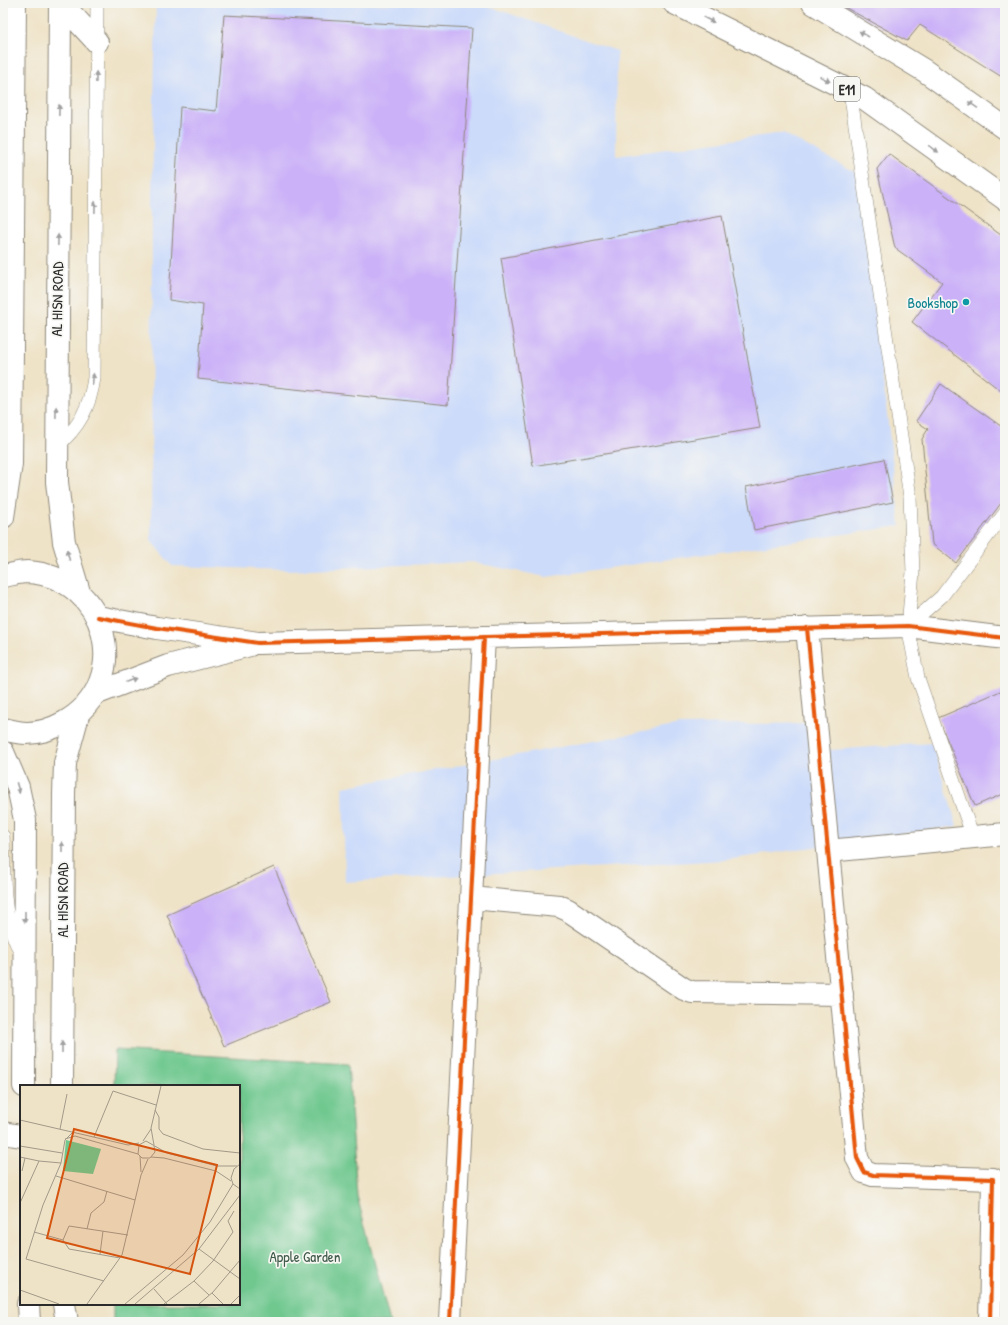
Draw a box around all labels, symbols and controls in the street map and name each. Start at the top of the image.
one-way arrow [703,17,715,23]
one-way arrow [858,31,870,38]
one-way arrow [93,70,99,83]
one-way arrow [819,75,831,82]
road number: E11 [834,77,860,101]
one-way arrow [968,101,979,109]
one-way arrow [56,103,62,116]
one-way arrow [929,145,939,153]
one-way arrow [92,200,98,213]
one-way arrow [55,233,61,246]
street label: AL HISN ROAD [46,261,68,337]
place label: Bookshop [908,292,959,313]
marker: Bookshop [961,297,971,307]
one-way arrow [90,373,97,385]
one-way arrow [53,405,59,418]
one-way arrow [65,549,71,561]
one-way arrow [126,677,138,683]
one-way arrow [15,783,21,795]
one-way arrow [59,840,65,853]
street label: AL HISN ROAD [52,862,73,937]
one-way arrow [22,911,28,924]
one-way arrow [59,1040,65,1053]
inset map [20,1085,240,1305]
park label: Apple Garden [269,1246,341,1267]

